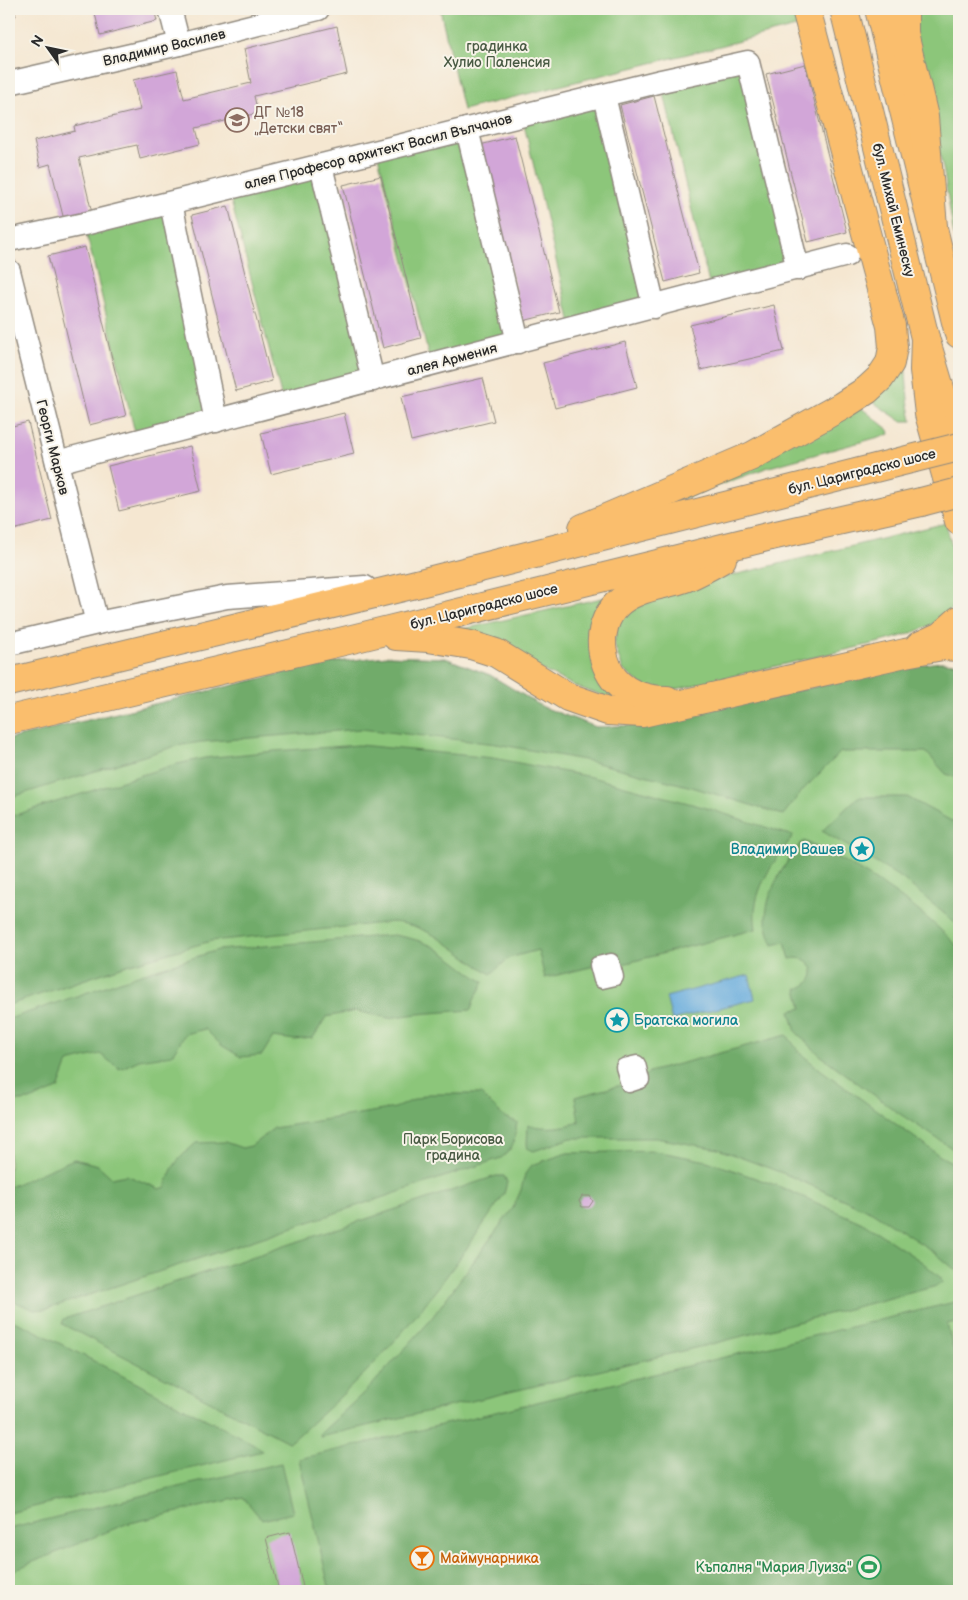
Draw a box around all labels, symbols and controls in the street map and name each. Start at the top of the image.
north arrow [22,22,72,72]
street label: Владимир Василев [101,25,228,70]
text: N [28,32,48,50]
park label: градинка Хулио Паленсия [444,38,551,71]
place label: ДГ №18 „Детски свят“ [254,104,343,137]
school or university icon: ДГ №18 „Детски свят“ [224,107,250,133]
street label: алея Професор архитект Васил Вълчанов [243,110,514,193]
street label: бул. Михай Еминеску [869,142,918,279]
street label: алея Армения [405,339,499,380]
street label: Георги Марков [32,398,73,497]
street label: бул. Цариградско шосе [787,445,938,498]
street label: бул. Цариградско шосе [409,580,560,633]
place icon: Владимир Вашев [849,836,875,862]
place label: Владимир Вашев [731,841,845,858]
place icon: Братска могила [604,1007,630,1033]
place label: Братска могила [634,1012,739,1029]
park label: Парк Борисова градина [403,1131,504,1164]
bar icon: Маймунарника [409,1545,435,1571]
place label: Маймунарника [440,1550,540,1567]
sports icon: Къпалня "Мария Луиза" [856,1554,882,1580]
place label: Къпалня "Мария Луиза" [695,1559,852,1576]

